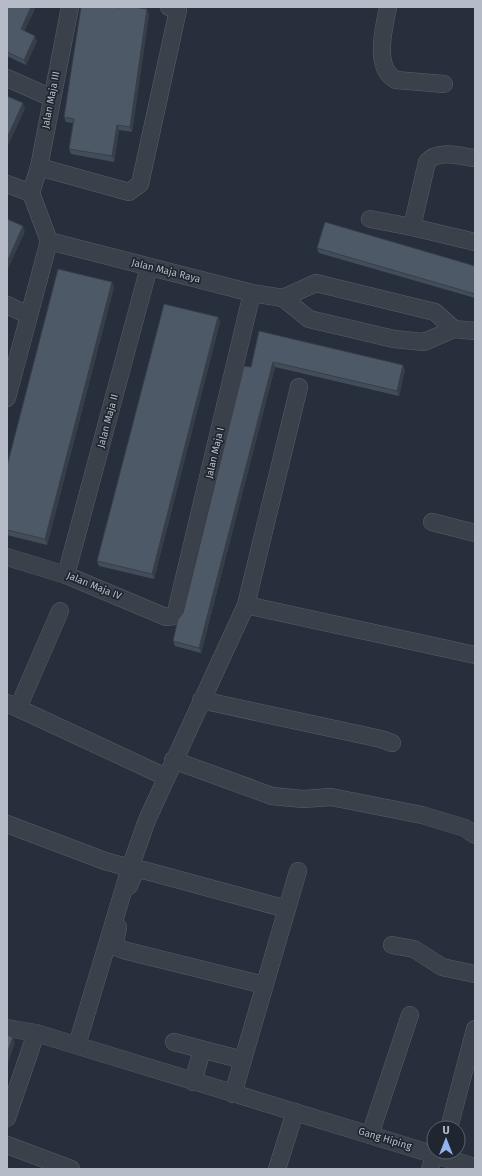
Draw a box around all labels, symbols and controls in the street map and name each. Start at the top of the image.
street label: Jalan Maja III [40,70,62,130]
street label: Jalan Maja Raya [130,257,202,285]
street label: Jalan Maja II [95,393,121,449]
street label: Jalan Maja I [203,426,227,480]
street label: Jalan Maja IV [65,570,123,603]
north arrow [426,1120,466,1160]
text: U [442,1124,450,1137]
street label: Gang Hiping [357,1125,414,1153]

